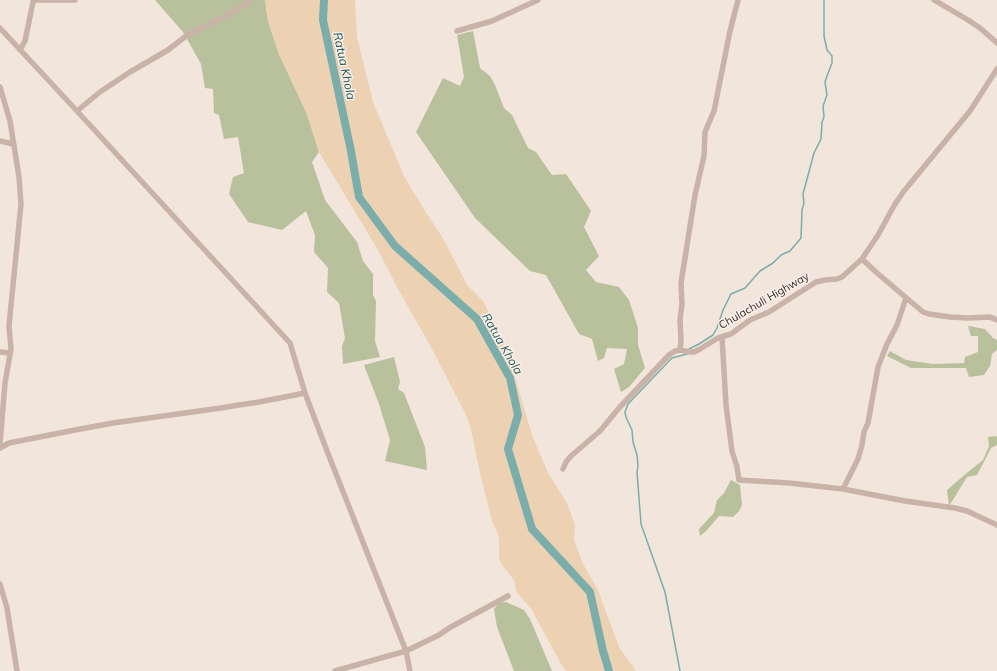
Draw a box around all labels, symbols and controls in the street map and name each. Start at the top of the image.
water label: Ratua Khola [330,31,358,101]
street label: Chulachuli Highway [717,270,811,332]
water label: Ratua Khola [479,311,525,377]

